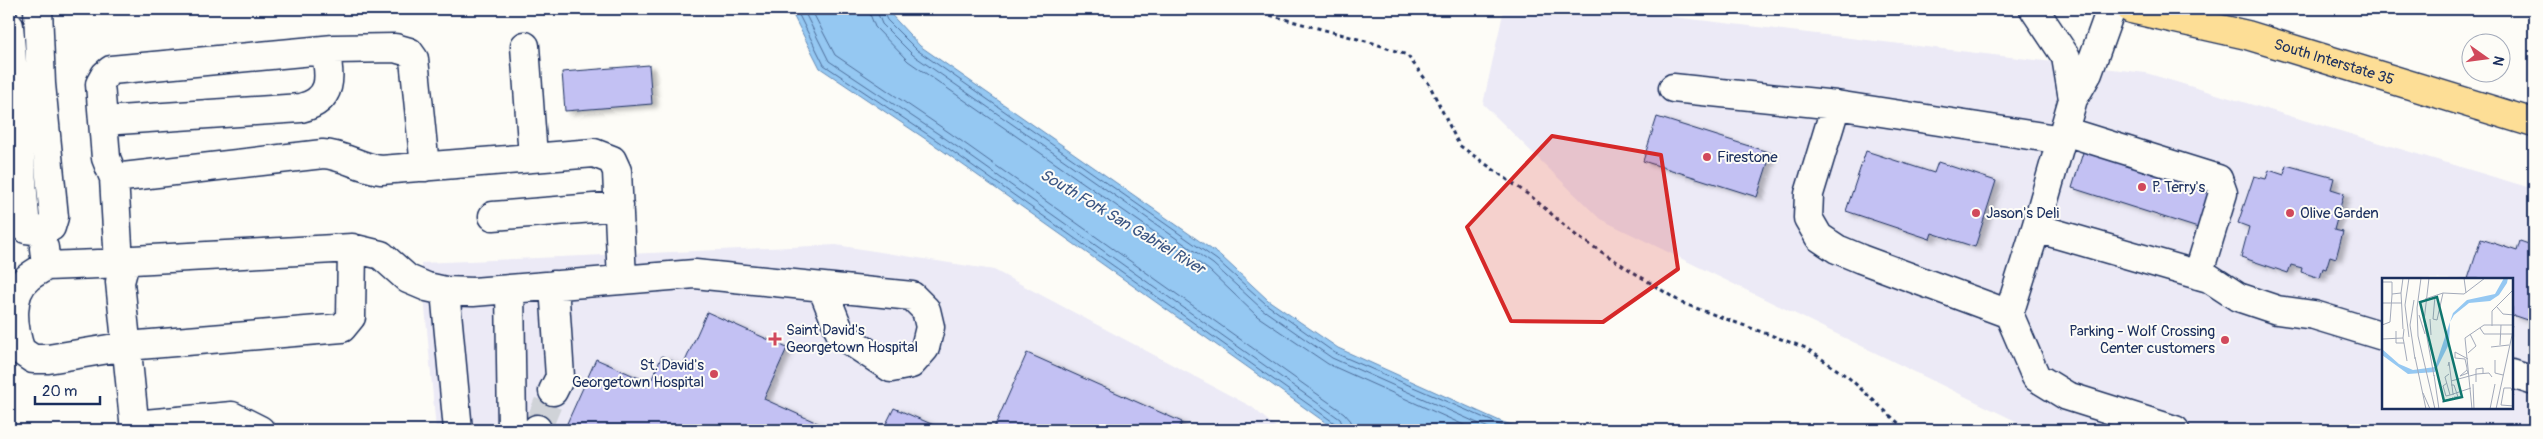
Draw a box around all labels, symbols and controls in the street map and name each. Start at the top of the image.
north arrow [2460,32,2510,82]
street label: South Interstate 35 [2272,35,2396,90]
text: N [2489,54,2508,68]
place label: Firestone [1717,148,1778,167]
marker: Firestone [1701,151,1713,163]
water label: South Fork San Gabriel River [1037,165,1210,280]
place label: P. Terry's [2152,178,2206,197]
marker: P. Terry's [2136,181,2148,193]
place label: Jason's Deli [1986,204,2060,223]
place label: Olive Garden [2300,204,2379,223]
marker: Jason's Deli [1970,207,1982,219]
marker: Olive Garden [2284,207,2296,219]
inset map [2382,278,2513,409]
place label: Saint David's Georgetown Hospital [786,321,918,357]
place label: Parking - Wolf Crossing Center customers [2069,322,2215,358]
marker: Saint David's Georgetown Hospital [768,332,782,346]
marker: Parking - Wolf Crossing Center customers [2219,334,2231,346]
place label: St. David's Georgetown Hospital [572,356,704,392]
marker: St. David's Georgetown Hospital [708,368,720,380]
scale bar [35,374,100,406]
text: 20 m [42,382,77,401]

